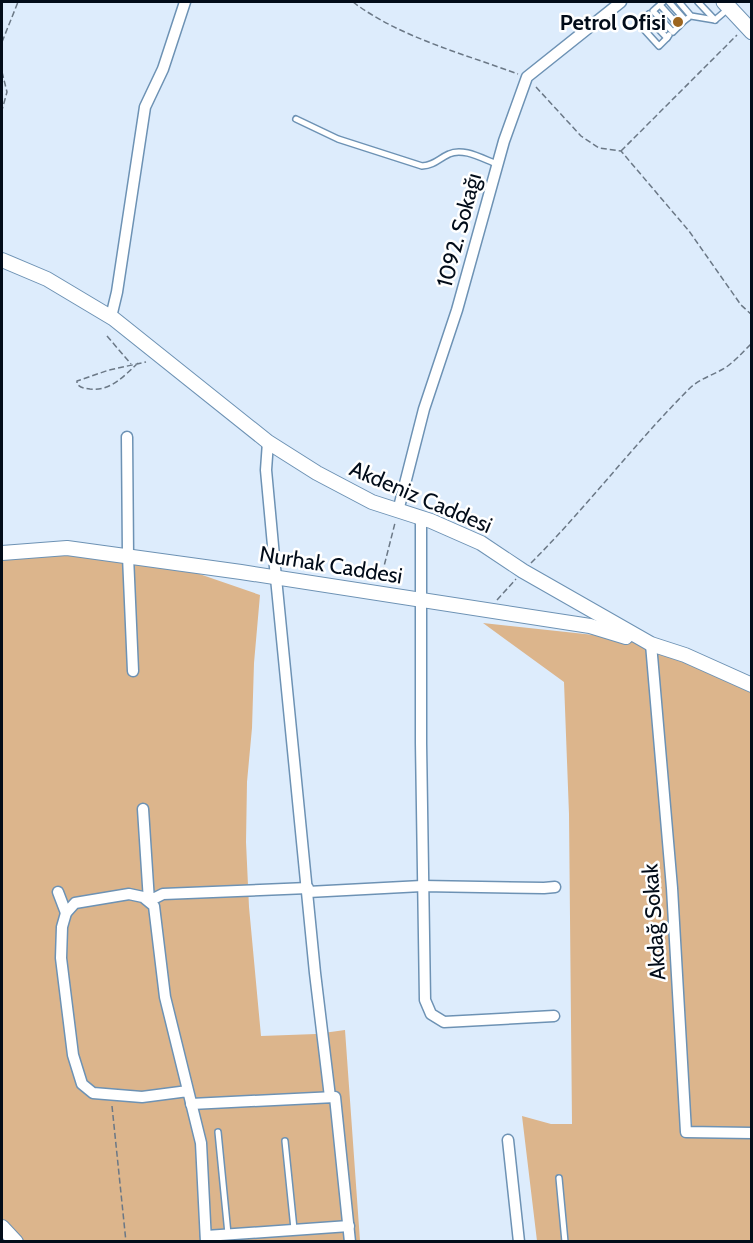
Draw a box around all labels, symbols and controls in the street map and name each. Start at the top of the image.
place label: Petrol Ofisi [560,9,666,36]
marker: Petrol Ofisi [671,15,685,29]
street label: 1092. Sokağı [431,170,487,290]
street label: Akdeniz Caddesi [346,455,496,539]
street label: Nurhak Caddesi [257,540,405,590]
street label: Akdağ Sokak [636,863,672,981]

